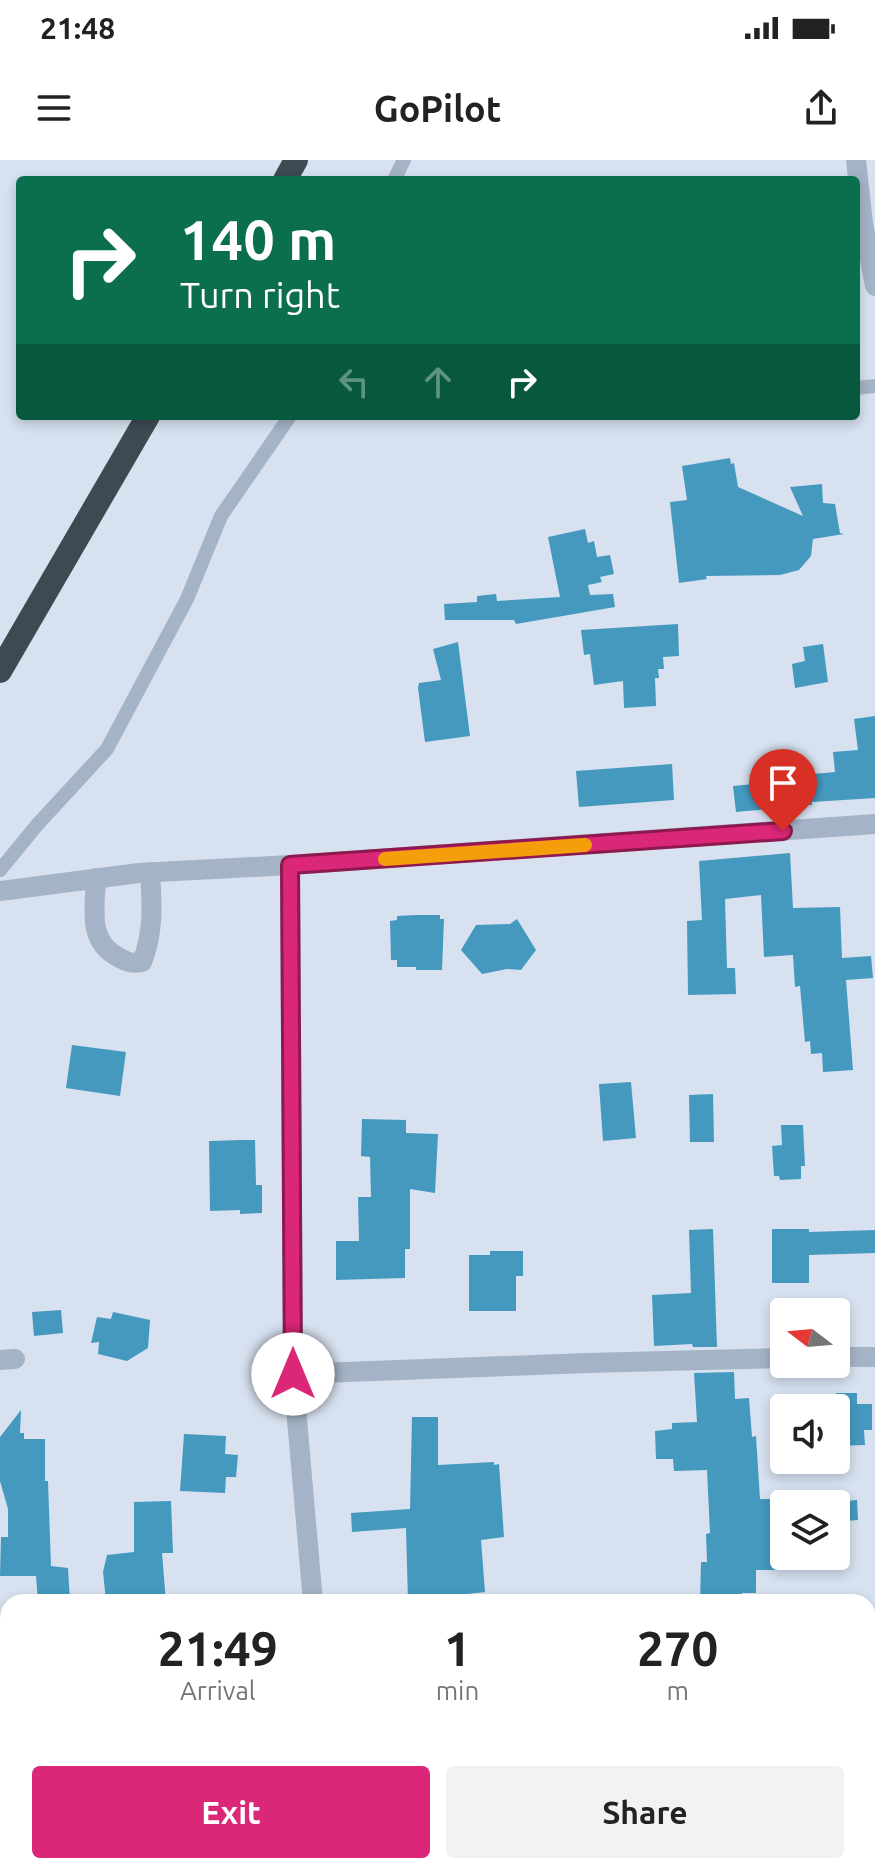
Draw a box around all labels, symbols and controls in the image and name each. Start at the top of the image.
text: 21:48 [40,11,115,45]
icon: menu [32,86,76,130]
icon: share [799,86,843,130]
text: GoPilot [374,88,501,129]
icon: right [48,208,152,312]
text: 140 m [180,208,336,271]
text: Turn right [180,274,340,315]
icon: left [332,360,376,404]
icon: ahead [416,360,460,404]
icon: right [500,360,544,404]
pin [749,749,817,831]
icon: arrive [761,761,805,805]
north arrow [770,1298,850,1378]
map controls [770,1298,850,1570]
position arrow [251,1332,335,1416]
button: sound [770,1394,850,1474]
button: layers [770,1490,850,1570]
text: 21:49 [158,1621,278,1675]
text: 1 [444,1621,471,1675]
text: 270 [637,1621,718,1675]
text: Arrival [180,1676,256,1705]
text: min [436,1676,479,1705]
text: m [666,1676,689,1705]
button: Exit [32,1766,430,1858]
button: Share [446,1766,844,1858]

